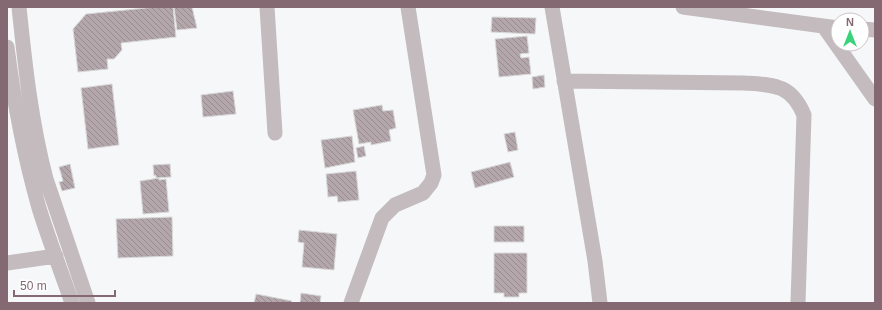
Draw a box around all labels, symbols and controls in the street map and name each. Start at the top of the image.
north arrow [830,12,870,52]
text: N [846,16,854,28]
scale bar [14,272,115,298]
text: 50 m [20,279,47,293]

